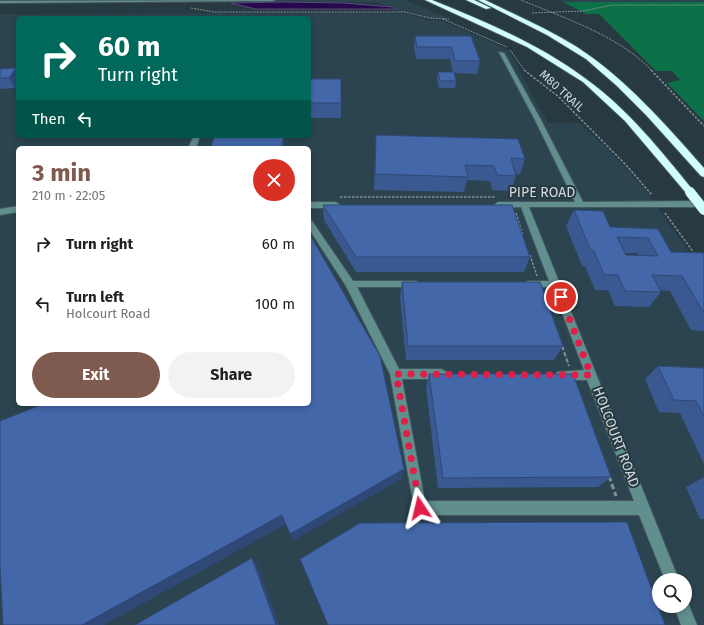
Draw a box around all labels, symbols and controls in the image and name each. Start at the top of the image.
text: 60 m [98,30,160,63]
icon: right [32,32,84,84]
text: Turn right [98,64,178,86]
street label: M80 TRAIL [537,67,587,115]
icon: left [74,108,96,130]
text: Then [32,110,66,128]
text: 3 min [32,159,91,187]
button: close [253,159,295,201]
street label: PIPE ROAD [509,184,575,201]
text: 210 m · 22:05 [32,188,105,203]
icon: right [32,233,54,255]
text: Turn right [66,235,133,253]
text: 60 m [262,235,295,253]
pin [544,280,578,314]
icon: arrive [550,286,572,308]
text: Turn left [66,288,124,306]
icon: left [32,293,54,315]
text: 100 m [255,295,295,313]
text: Holcourt Road [66,306,150,321]
button: Exit [32,352,160,398]
button: Share [168,352,295,398]
street label: HOLCOURT ROAD [589,384,643,490]
position arrow [399,487,441,529]
map controls [652,573,692,613]
button: search [652,573,692,613]

